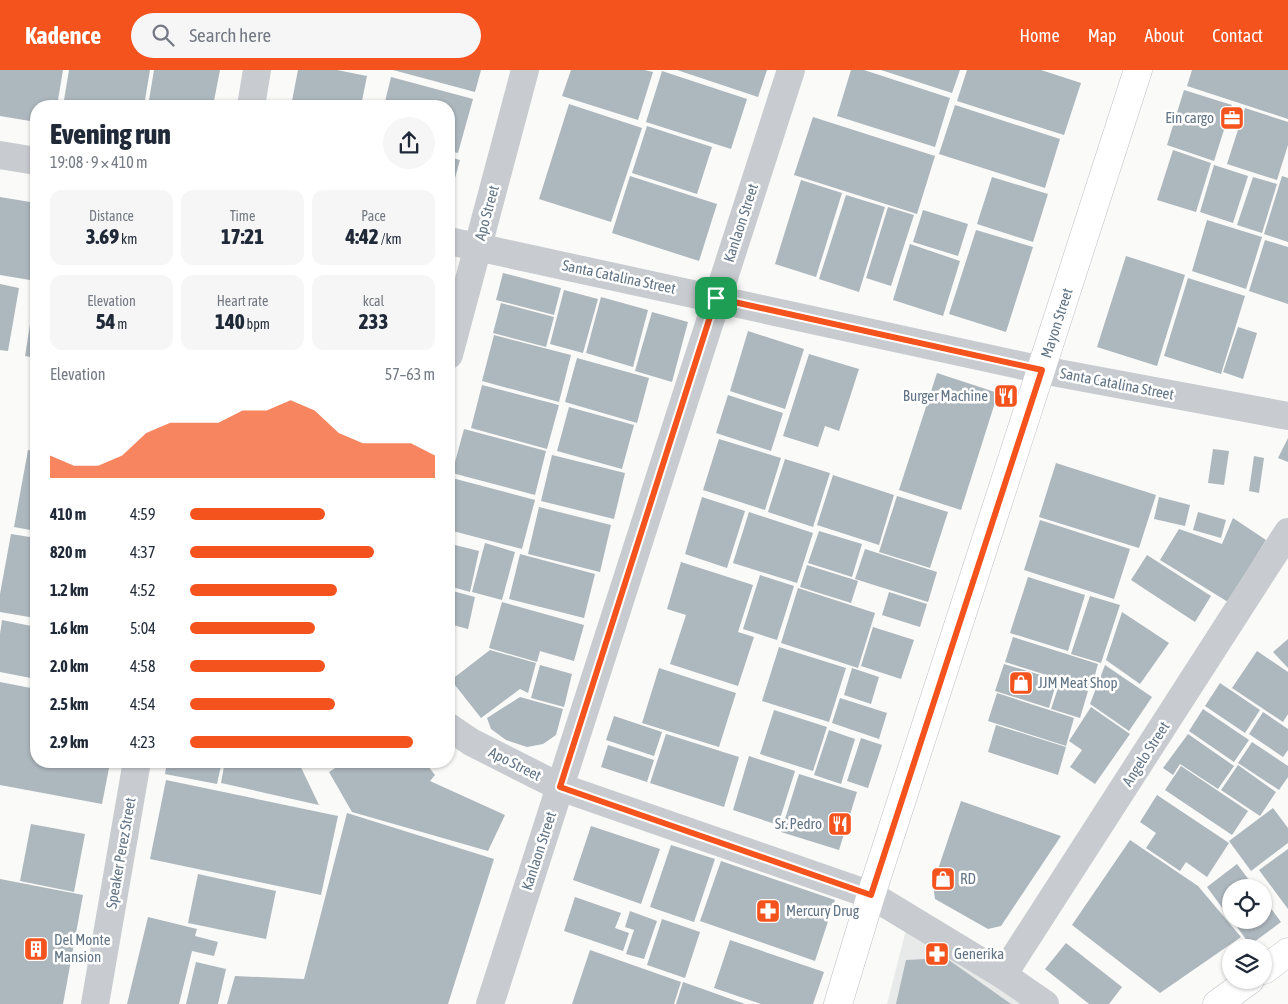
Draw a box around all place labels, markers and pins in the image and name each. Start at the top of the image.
office icon: Ein cargo [1219,105,1245,131]
place label: Ein cargo [1165,109,1214,126]
pin [695,277,737,319]
restaurant icon: Burger Machine [993,383,1019,409]
place label: Burger Machine [903,387,988,404]
shop icon: JJM Meat Shop [1008,670,1034,696]
place label: JJM Meat Shop [1038,674,1118,691]
restaurant icon: Sr. Pedro [827,811,853,837]
place label: Sr. Pedro [775,815,822,832]
shop icon: RD [930,866,956,892]
place label: RD [960,870,976,887]
pharmacy icon: Mercury Drug [755,898,781,924]
place label: Mercury Drug [786,902,860,919]
place label: Del Monte Mansion [54,931,111,965]
building icon: Del Monte Mansion [23,936,49,962]
pharmacy icon: Generika [924,941,950,967]
place label: Generika [954,945,1004,962]

